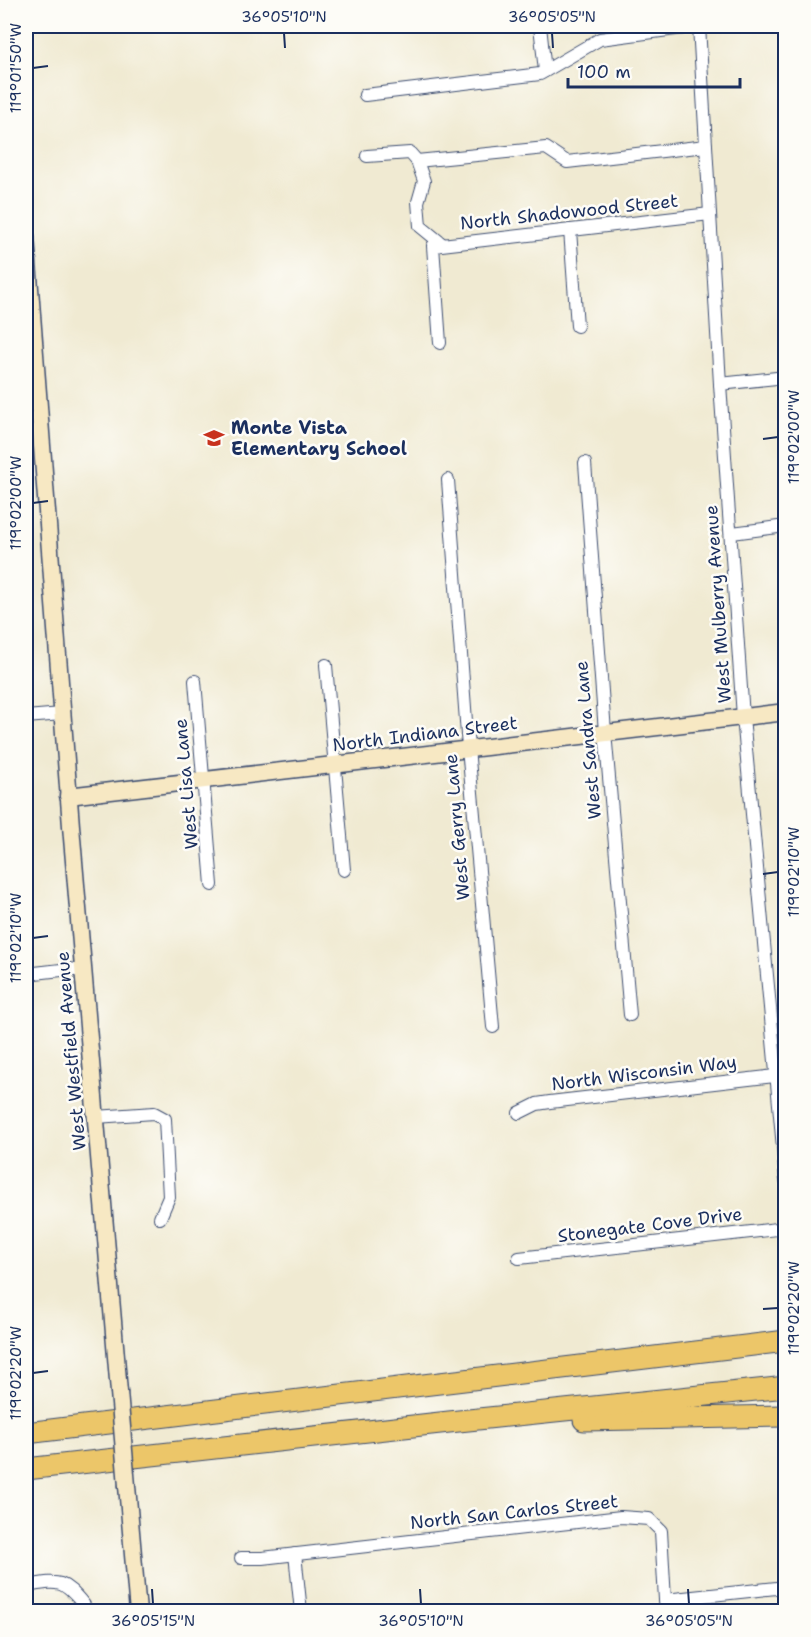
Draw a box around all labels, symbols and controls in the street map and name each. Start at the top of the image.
text: 36°05'10"N [241,7,327,27]
text: 36°05'05"N [508,7,596,27]
text: 119°01'50"W [6,23,26,113]
scale bar [568,51,740,89]
text: 100 m [577,60,631,84]
street label: North Shadowood Street [459,189,679,235]
text: 119°02'00"W [784,390,804,484]
place label: Monte Vista Elementary School [231,416,407,461]
school or university icon: Monte Vista Elementary School [202,426,226,450]
text: 119°02'00"W [6,456,26,550]
street label: West Mulberry Avenue [699,504,737,704]
street label: West Sandra Lane [569,660,607,820]
street label: North Indiana Street [331,711,519,757]
street label: West Lisa Lane [168,718,204,850]
street label: West Gerry Lane [439,753,475,901]
text: 119°02'10"W [784,827,804,917]
text: 119°02'10"W [6,893,26,983]
street label: West Westfield Avenue [50,950,92,1152]
street label: North Wisconsin Way [550,1050,738,1096]
street label: Stonegate Cove Drive [556,1202,744,1248]
text: 119°02'20"W [784,1261,804,1355]
text: 119°02'20"W [6,1326,26,1420]
street label: North San Carlos Street [409,1489,619,1535]
text: 36°05'15"N [111,1611,195,1631]
text: 36°05'10"N [378,1611,464,1631]
text: 36°05'05"N [645,1611,733,1631]

